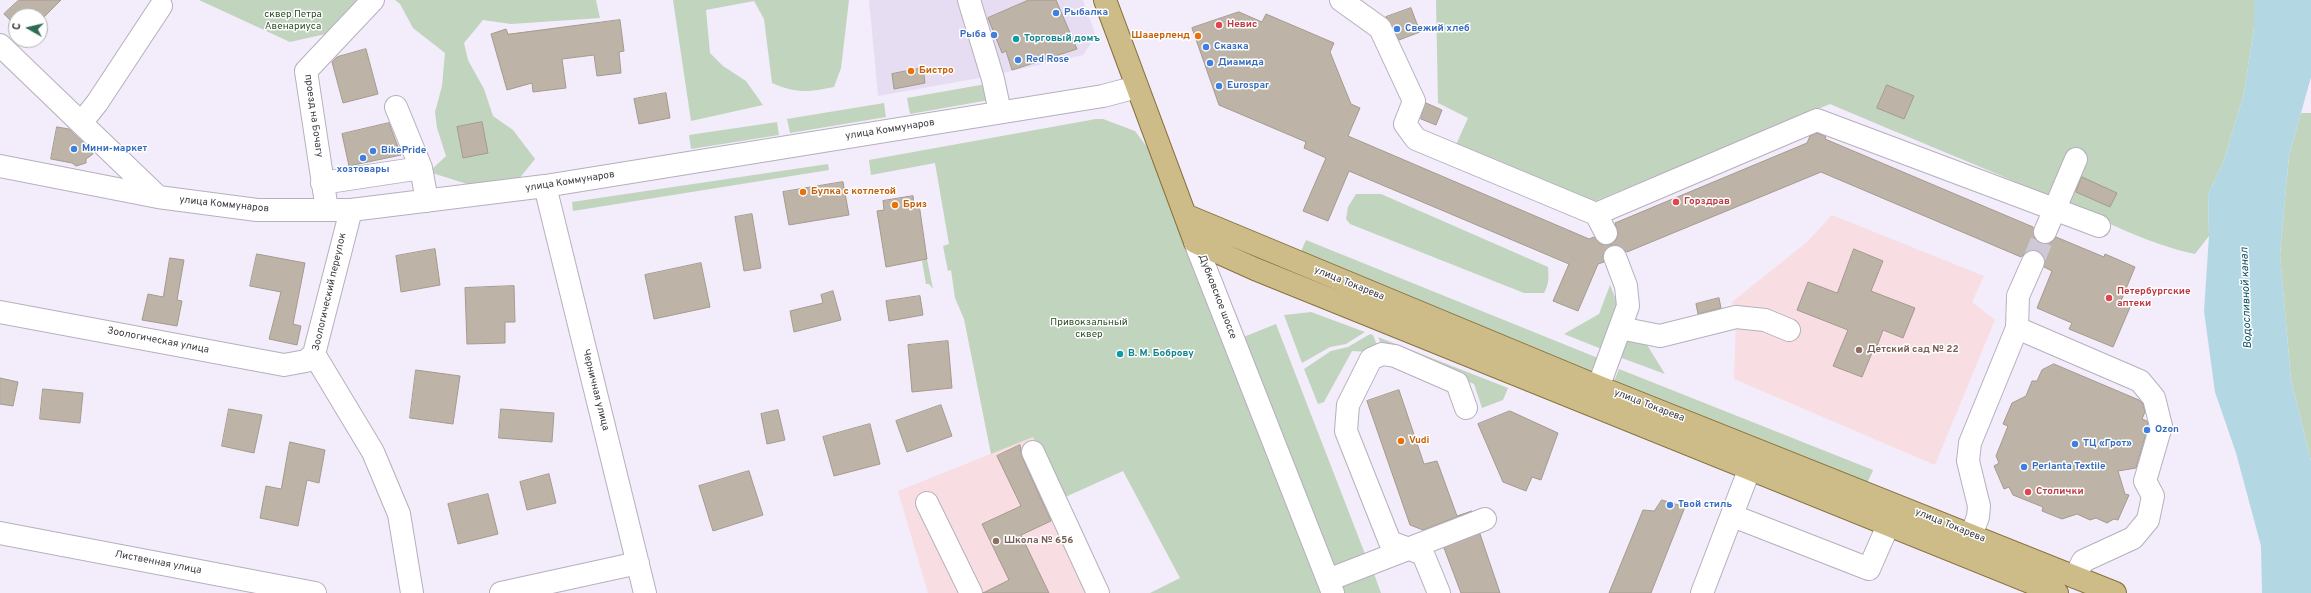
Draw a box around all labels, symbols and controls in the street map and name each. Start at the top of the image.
place label: Рыбалка [1064,7,1108,19]
north arrow [8,8,48,48]
marker: Рыбалка [1051,8,1061,18]
park label: сквер Петра Авенариуса [264,9,322,32]
place label: Невис [1227,19,1257,31]
marker: Невис [1214,20,1224,30]
text: С [10,22,25,31]
place label: Свежий хлеб [1405,23,1470,35]
marker: Свежий хлеб [1392,24,1402,34]
place label: Рыба [960,29,986,41]
marker: Рыба [989,30,999,40]
place label: Шааерленд [1131,30,1190,42]
marker: Шааерленд [1193,31,1203,41]
place label: Торговый домъ [1024,33,1100,45]
marker: Торговый домъ [1011,34,1021,44]
place label: Сказка [1214,41,1249,53]
marker: Сказка [1201,42,1211,52]
place label: Red Rose [1026,54,1069,66]
marker: Red Rose [1013,55,1023,65]
place label: Диамида [1218,57,1264,69]
marker: Диамида [1205,58,1215,68]
place label: Бистро [919,65,954,77]
marker: Бистро [906,66,916,76]
street label: проезд на Бочагу [301,74,325,158]
place label: Eurospar [1227,80,1269,92]
marker: Eurospar [1214,81,1224,91]
street label: улица Коммунаров [844,117,936,143]
place label: Мини-маркет [82,143,147,155]
marker: Мини-маркет [69,144,79,154]
place label: BikePride [381,145,426,157]
marker: BikePride [368,146,378,156]
marker: хозтовары [358,153,368,163]
place label: хозтовары [337,164,389,176]
street label: улица Коммунаров [524,169,616,195]
place label: Булка с котлетой [811,186,896,198]
marker: Булка с котлетой [798,187,808,197]
street label: улица Коммунаров [178,194,270,216]
place label: Горздрав [1684,196,1730,208]
marker: Горздрав [1671,197,1681,207]
place label: Бриз [903,199,927,211]
marker: Бриз [890,200,900,210]
street label: Зоологический переулок [311,232,349,352]
water label: Водосливной канал [2239,247,2255,349]
street label: Дубковское шоссе [1195,253,1239,341]
street label: улица Токарева [1312,264,1386,304]
place label: Петербургские аптеки [2117,286,2191,310]
marker: Петербургские аптеки [2104,293,2114,303]
park label: Привокзальный сквер [1050,317,1128,340]
street label: Зоологическая улица [106,325,210,357]
place label: Детский сад № 22 [1867,344,1959,356]
marker: Детский сад № 22 [1854,345,1864,355]
street label: Черничная улица [579,348,611,432]
place label: В. М. Боброву [1128,348,1194,360]
marker: В. М. Боброву [1115,349,1125,359]
street label: улица Токарева [1612,387,1686,425]
place label: Ozon [2155,424,2179,436]
marker: Ozon [2142,425,2152,435]
place label: Vudi [1409,435,1429,447]
marker: Vudi [1396,436,1406,446]
place label: ТЦ «Грот» [2083,438,2132,450]
marker: ТЦ «Грот» [2070,439,2080,449]
place label: Perlanta Textile [2032,461,2105,473]
marker: Perlanta Textile [2019,462,2029,472]
place label: Столички [2036,486,2084,498]
marker: Столички [2023,487,2033,497]
place label: Твой стиль [1678,499,1732,511]
marker: Твой стиль [1665,500,1675,510]
street label: улица Токарева [1913,506,1987,546]
place label: Школа № 656 [1004,535,1073,547]
marker: Школа № 656 [991,536,1001,546]
street label: Лиственная улица [113,549,203,577]

